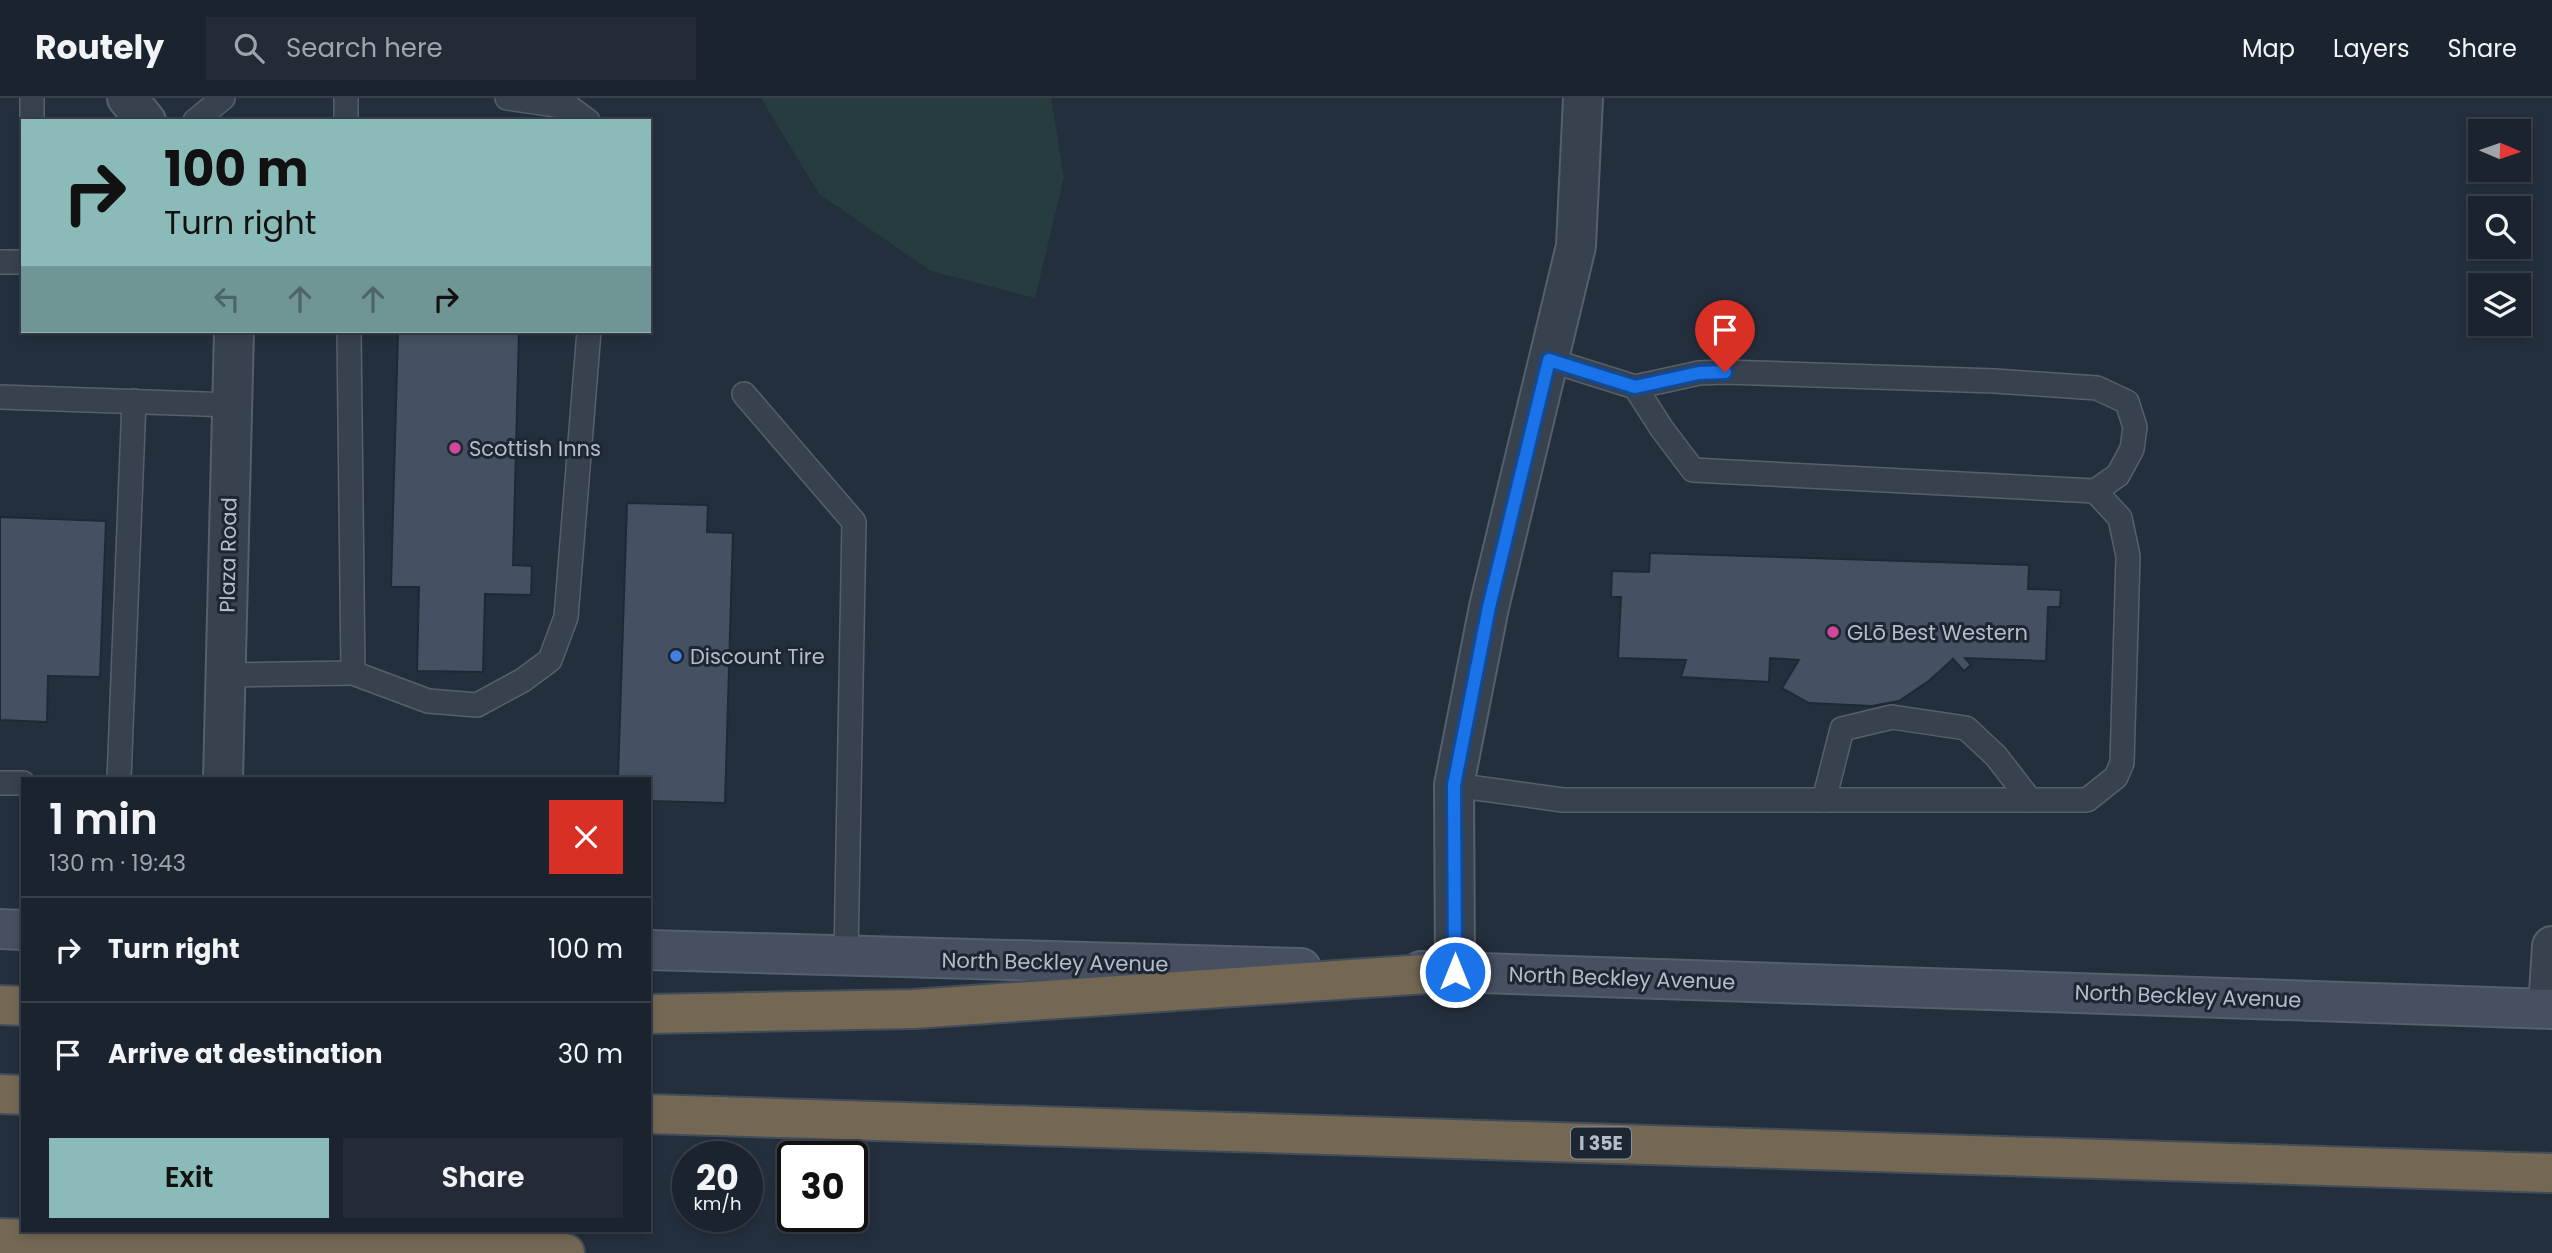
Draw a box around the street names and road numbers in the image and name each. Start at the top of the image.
street label: Plaza Road [212,497,244,613]
street label: North Beckley Avenue [941,946,1169,978]
street label: North Beckley Avenue [1508,960,1736,996]
street label: North Beckley Avenue [2074,978,2302,1014]
road number: I 35E [1571,1128,1631,1158]

